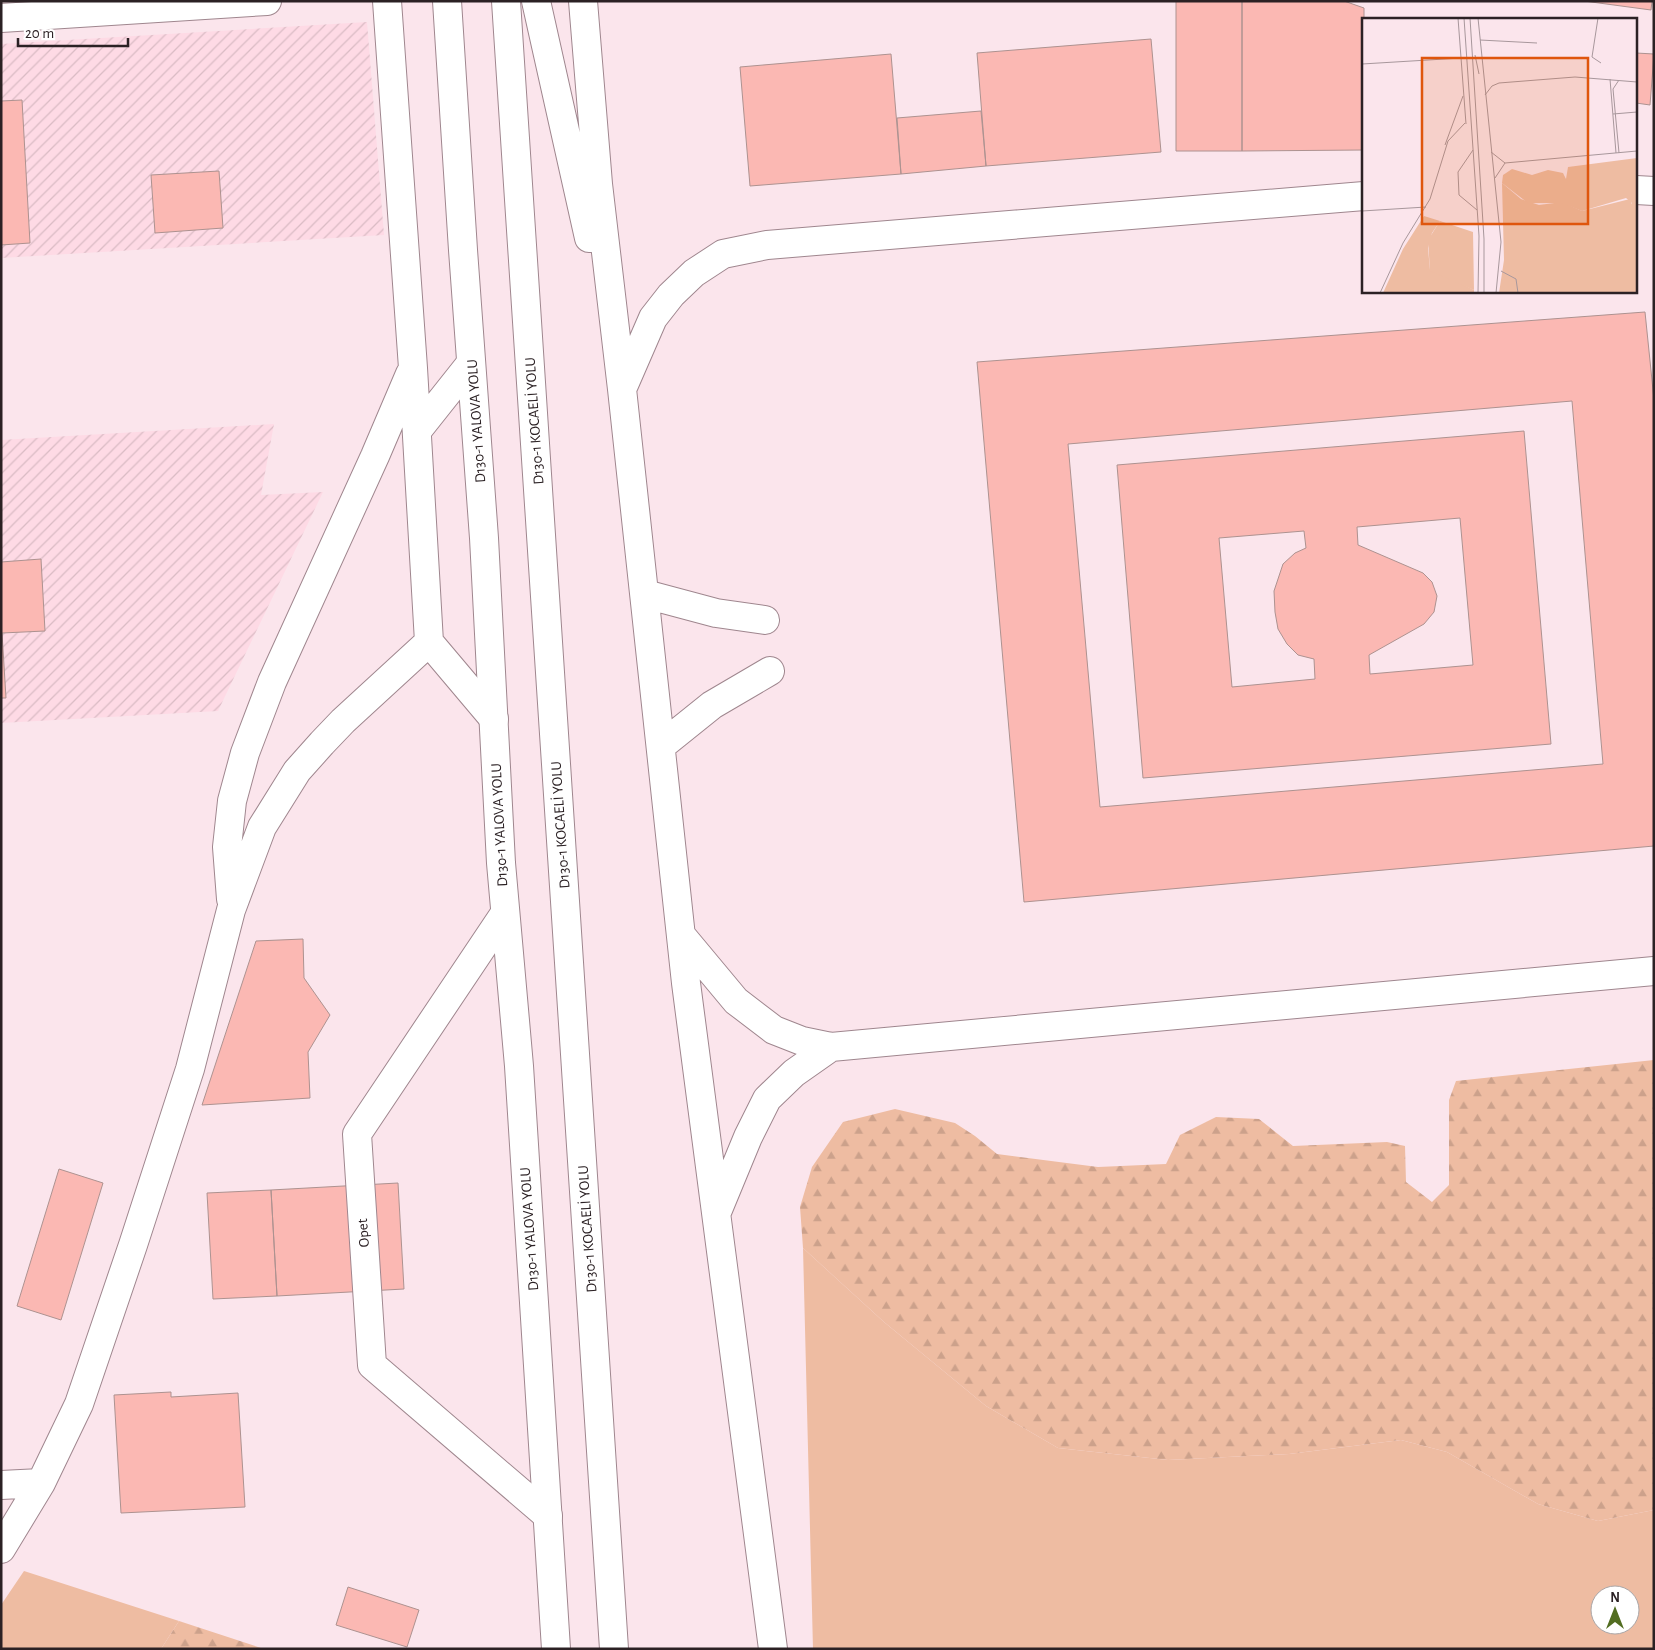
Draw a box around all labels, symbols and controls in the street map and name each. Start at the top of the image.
scale bar [18,15,128,47]
inset map [1362,18,1638,292]
text: 20 m [25,26,54,41]
street label: D130-1 KOCAELİ YOLU [521,357,546,485]
street label: D130-1 YALOVA YOLU [465,359,488,483]
street label: D130-1 KOCAELİ YOLU [547,761,572,889]
street label: D130-1 YALOVA YOLU [489,763,510,887]
street label: D130-1 KOCAELİ YOLU [574,1165,599,1293]
street label: D130-1 YALOVA YOLU [518,1167,541,1291]
street label: Opet [355,1218,372,1248]
north arrow [1590,1585,1640,1635]
text: N [1610,1591,1620,1605]

